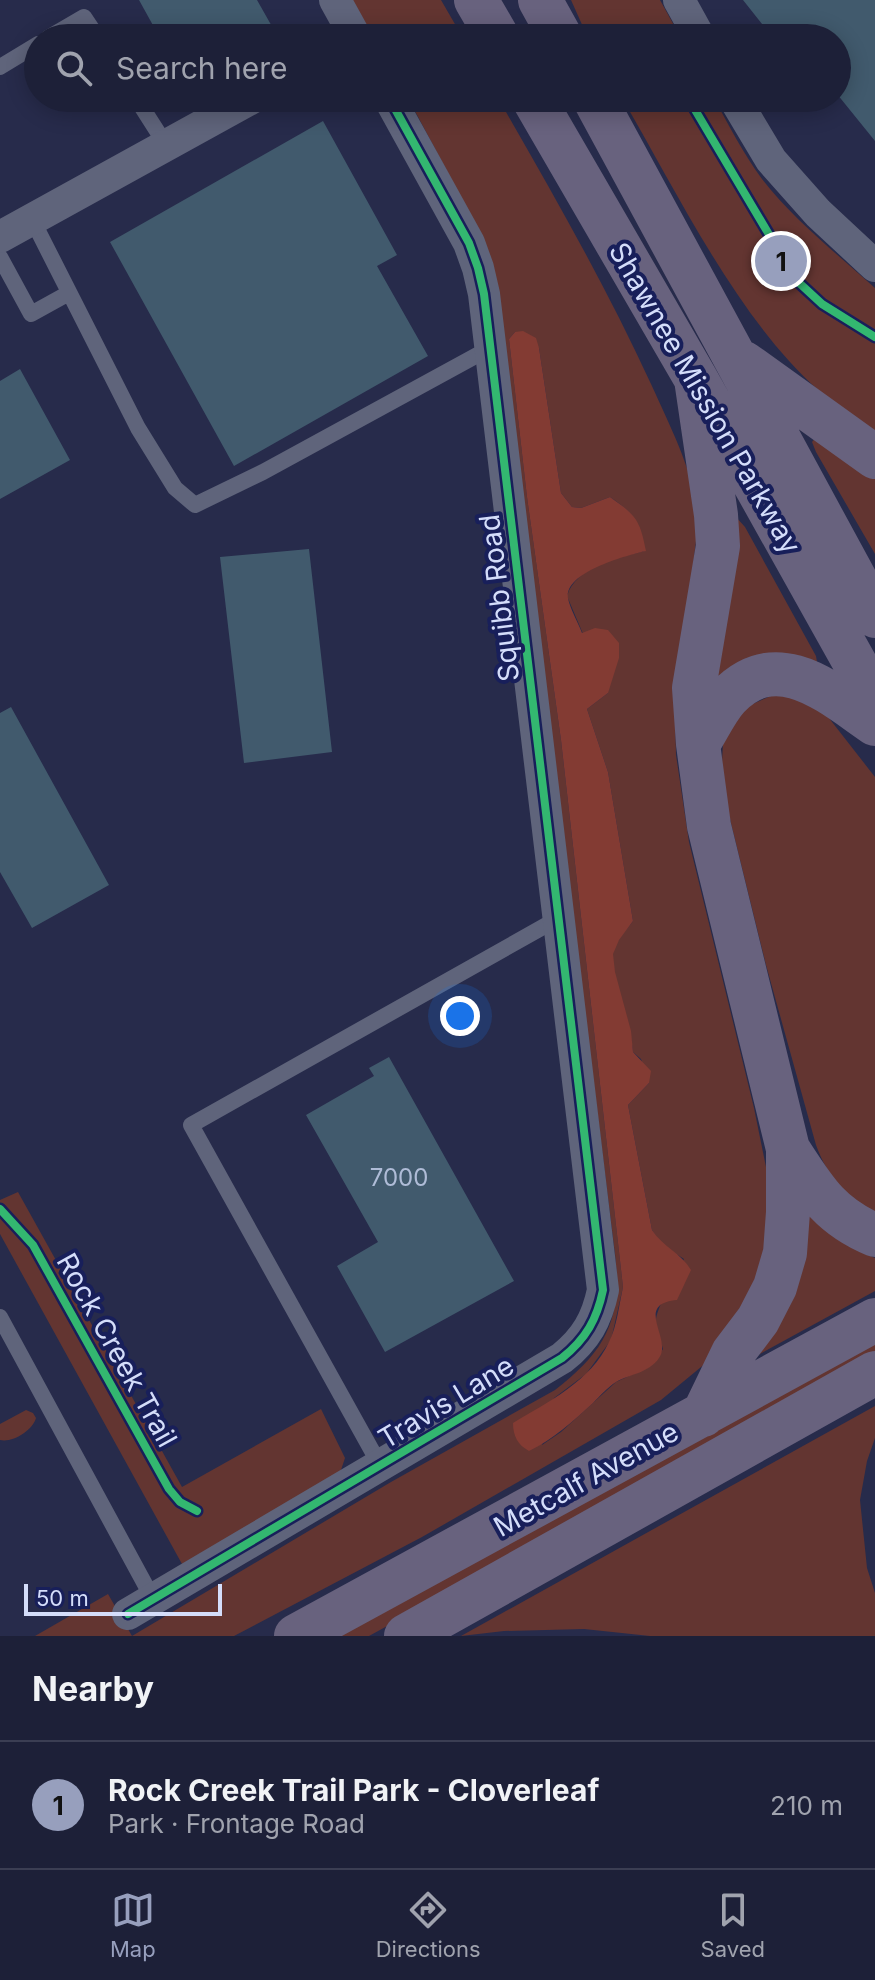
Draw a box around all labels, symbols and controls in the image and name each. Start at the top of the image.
search box [24,24,851,112]
icon: search [52,46,96,90]
text: Search here [116,50,288,86]
pin: 1 [755,231,807,291]
street label: Shawnee Mission Parkway [602,236,808,560]
street label: Squibb Road [472,512,526,684]
your location [440,996,480,1036]
house number: 7000 [370,1163,428,1192]
street label: Rock Creek Trail [50,1247,184,1453]
street label: Travis Lane [372,1348,520,1456]
street label: Metcalf Avenue [488,1414,684,1544]
scale bar [24,1580,222,1616]
text: 50 m [36,1585,89,1611]
text: Nearby [32,1668,154,1709]
text: Rock Creek Trail Park - Cloverleaf [108,1772,599,1808]
text: 1 [52,1790,64,1821]
text: 210 m [770,1790,843,1821]
text: Park · Frontage Road [108,1808,365,1839]
tab: Map [110,1888,156,1962]
tab: Directions [376,1888,481,1962]
tab: Saved [701,1888,765,1962]

